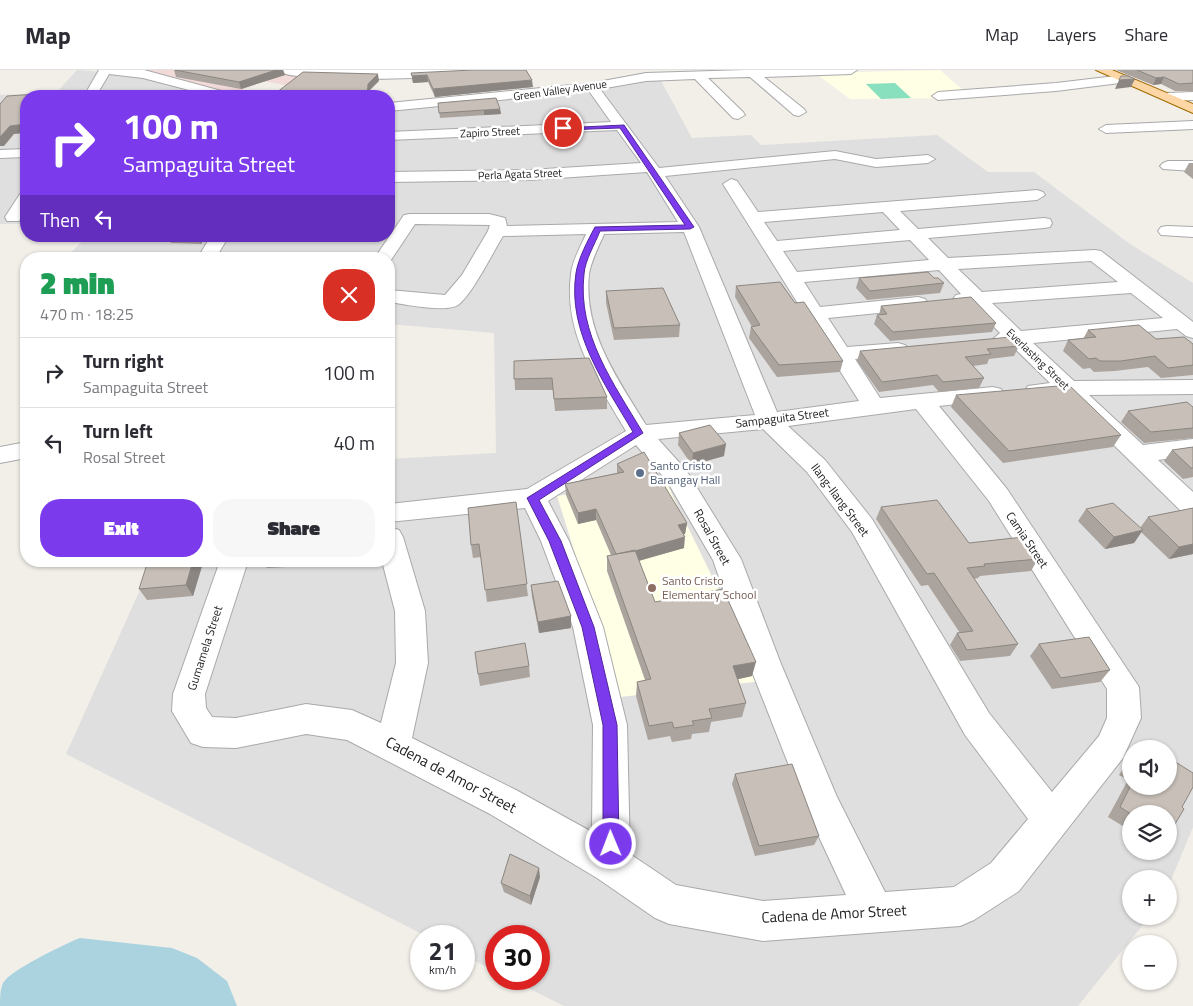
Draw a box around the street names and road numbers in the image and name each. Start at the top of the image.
street label: Green Valley Avenue [512,75,608,104]
street label: Zapiro Street [460,122,520,142]
street label: Perla Agata Street [478,165,562,183]
street label: Everlasting Street [1003,325,1073,393]
street label: Sampaguita Street [734,402,830,433]
street label: Ilang-Ilang Street [807,459,875,541]
street label: Rosal Street [689,505,736,569]
street label: Camia Street [1001,508,1054,573]
street label: Gumamela Street [182,602,227,693]
street label: Cadena de Amor Street [382,730,521,819]
street label: Cadena de Amor Street [761,898,908,929]

